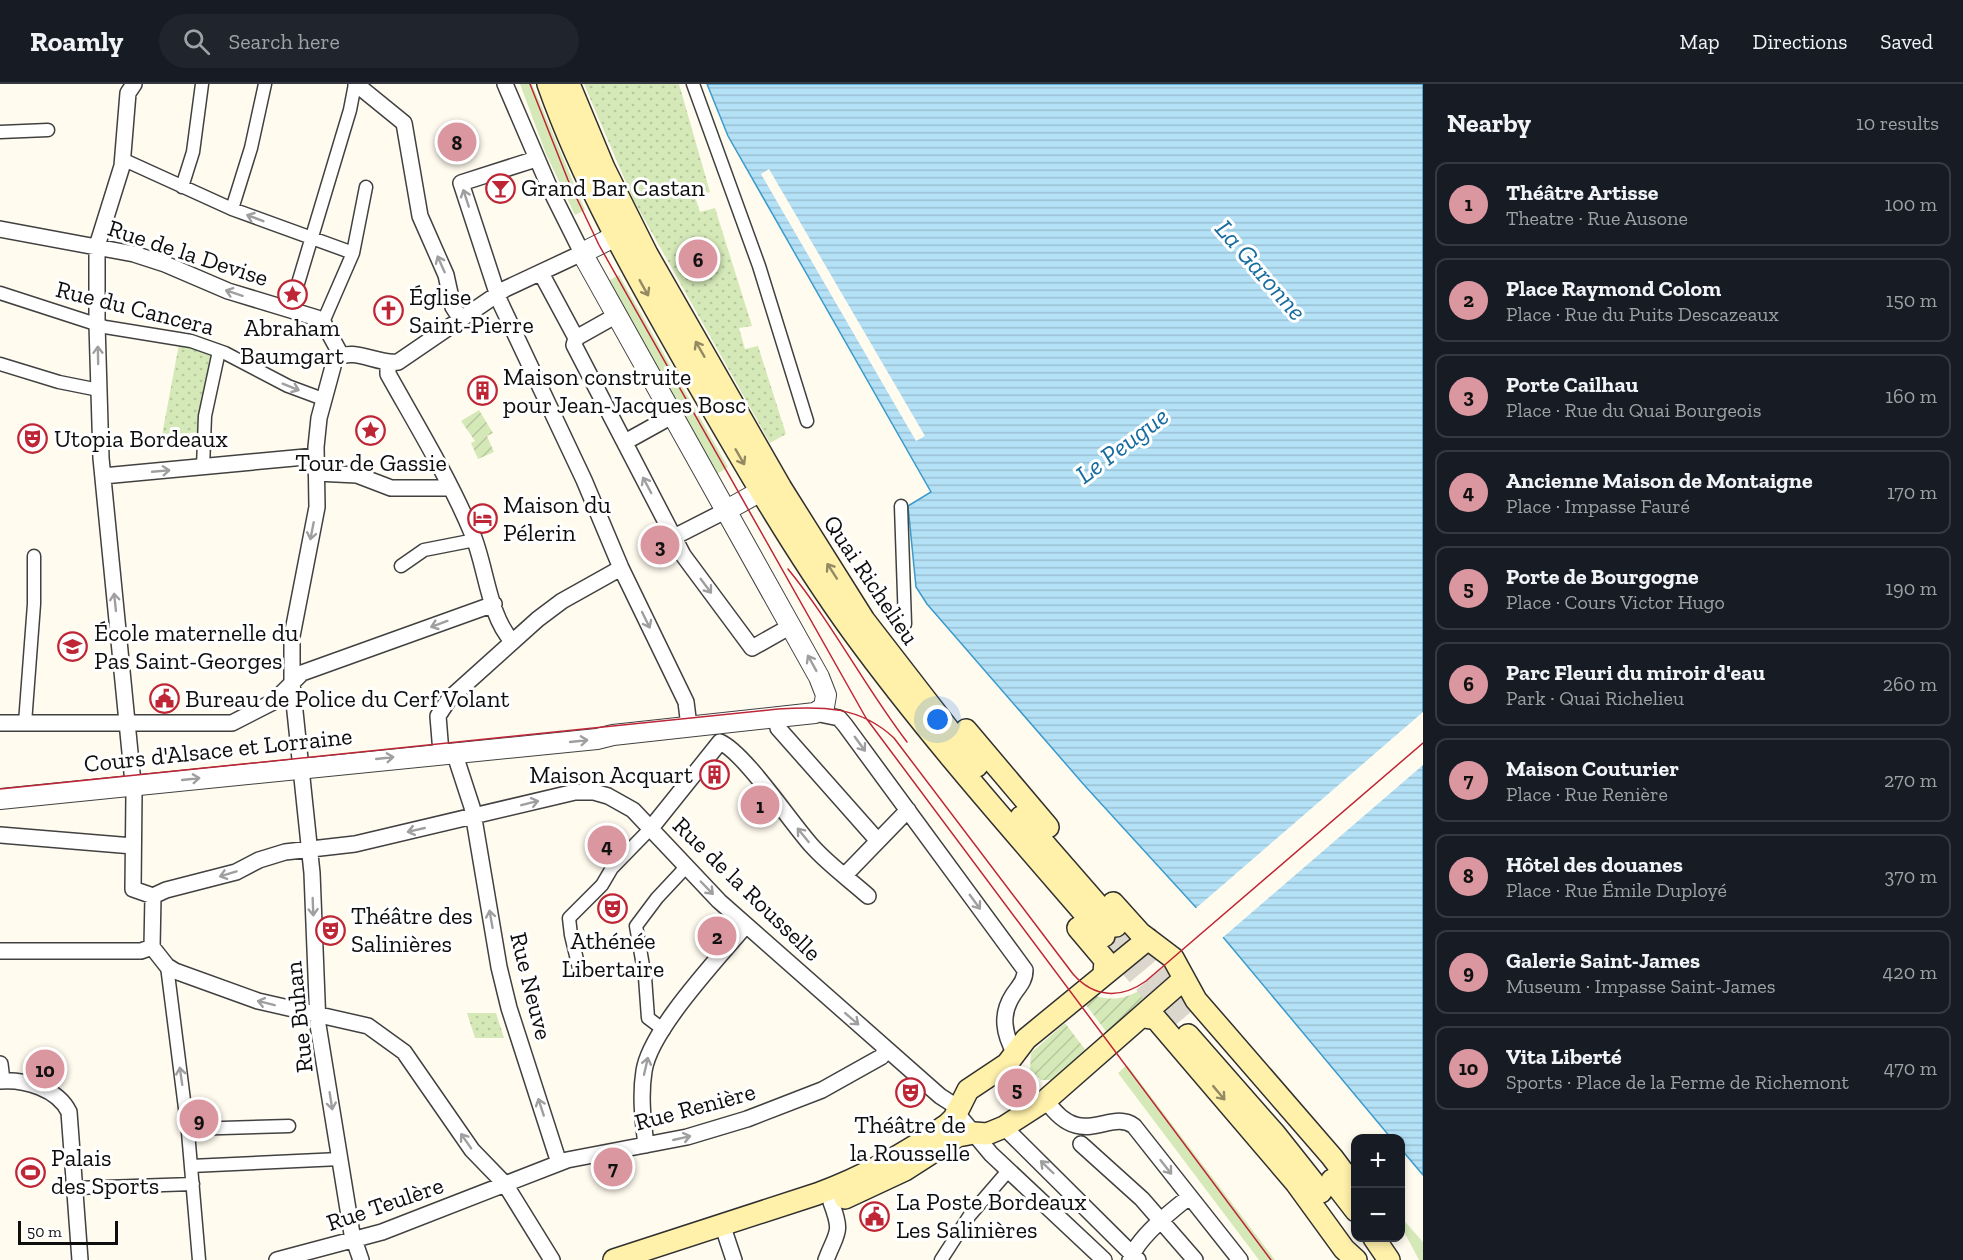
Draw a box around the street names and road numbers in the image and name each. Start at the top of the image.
street label: Rue de la Devise [104,213,272,292]
street label: Rue du Cancera [53,274,218,341]
street label: Quai Richelieu [817,509,926,650]
street label: Cours d'Alsace et Lorraine [82,721,354,778]
street label: Rue de la Rousselle [667,810,828,967]
street label: Rue Neuve [504,929,559,1043]
street label: Rue Buhan [278,960,319,1074]
street label: Rue Renière [631,1076,758,1137]
street label: Rue Teulère [323,1170,447,1237]

